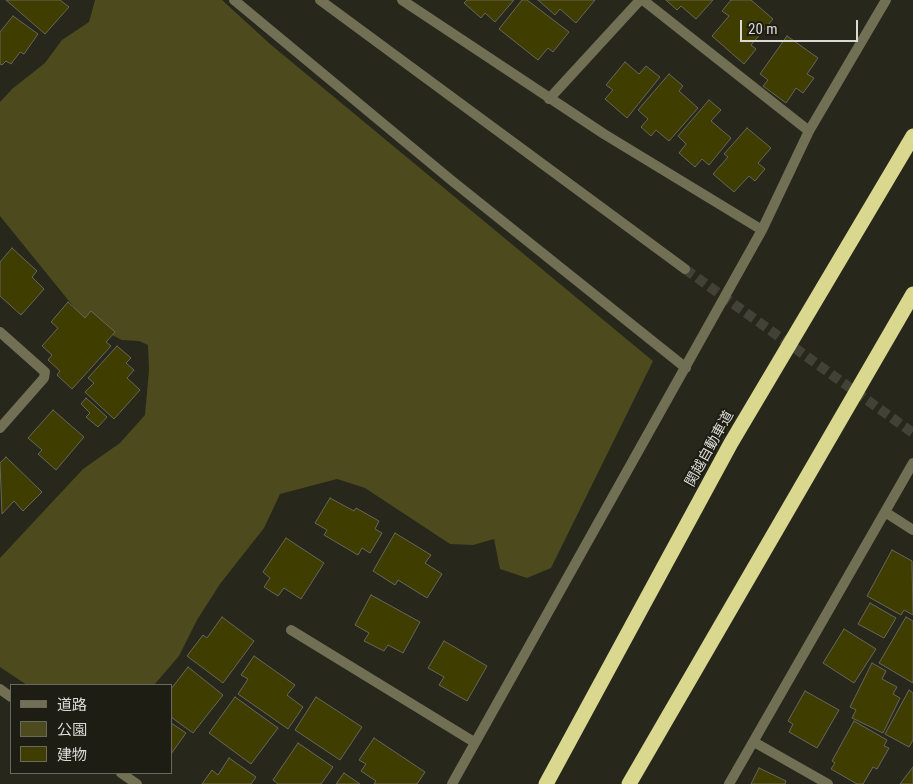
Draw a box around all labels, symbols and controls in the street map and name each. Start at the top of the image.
scale bar [743,10,860,42]
text: 20 m [748,20,778,38]
street label: 関越自動車道 [682,408,738,490]
legend [10,684,172,774]
text: 道路 [57,696,87,714]
text: 公園 [57,721,87,739]
text: 建物 [57,746,87,764]

